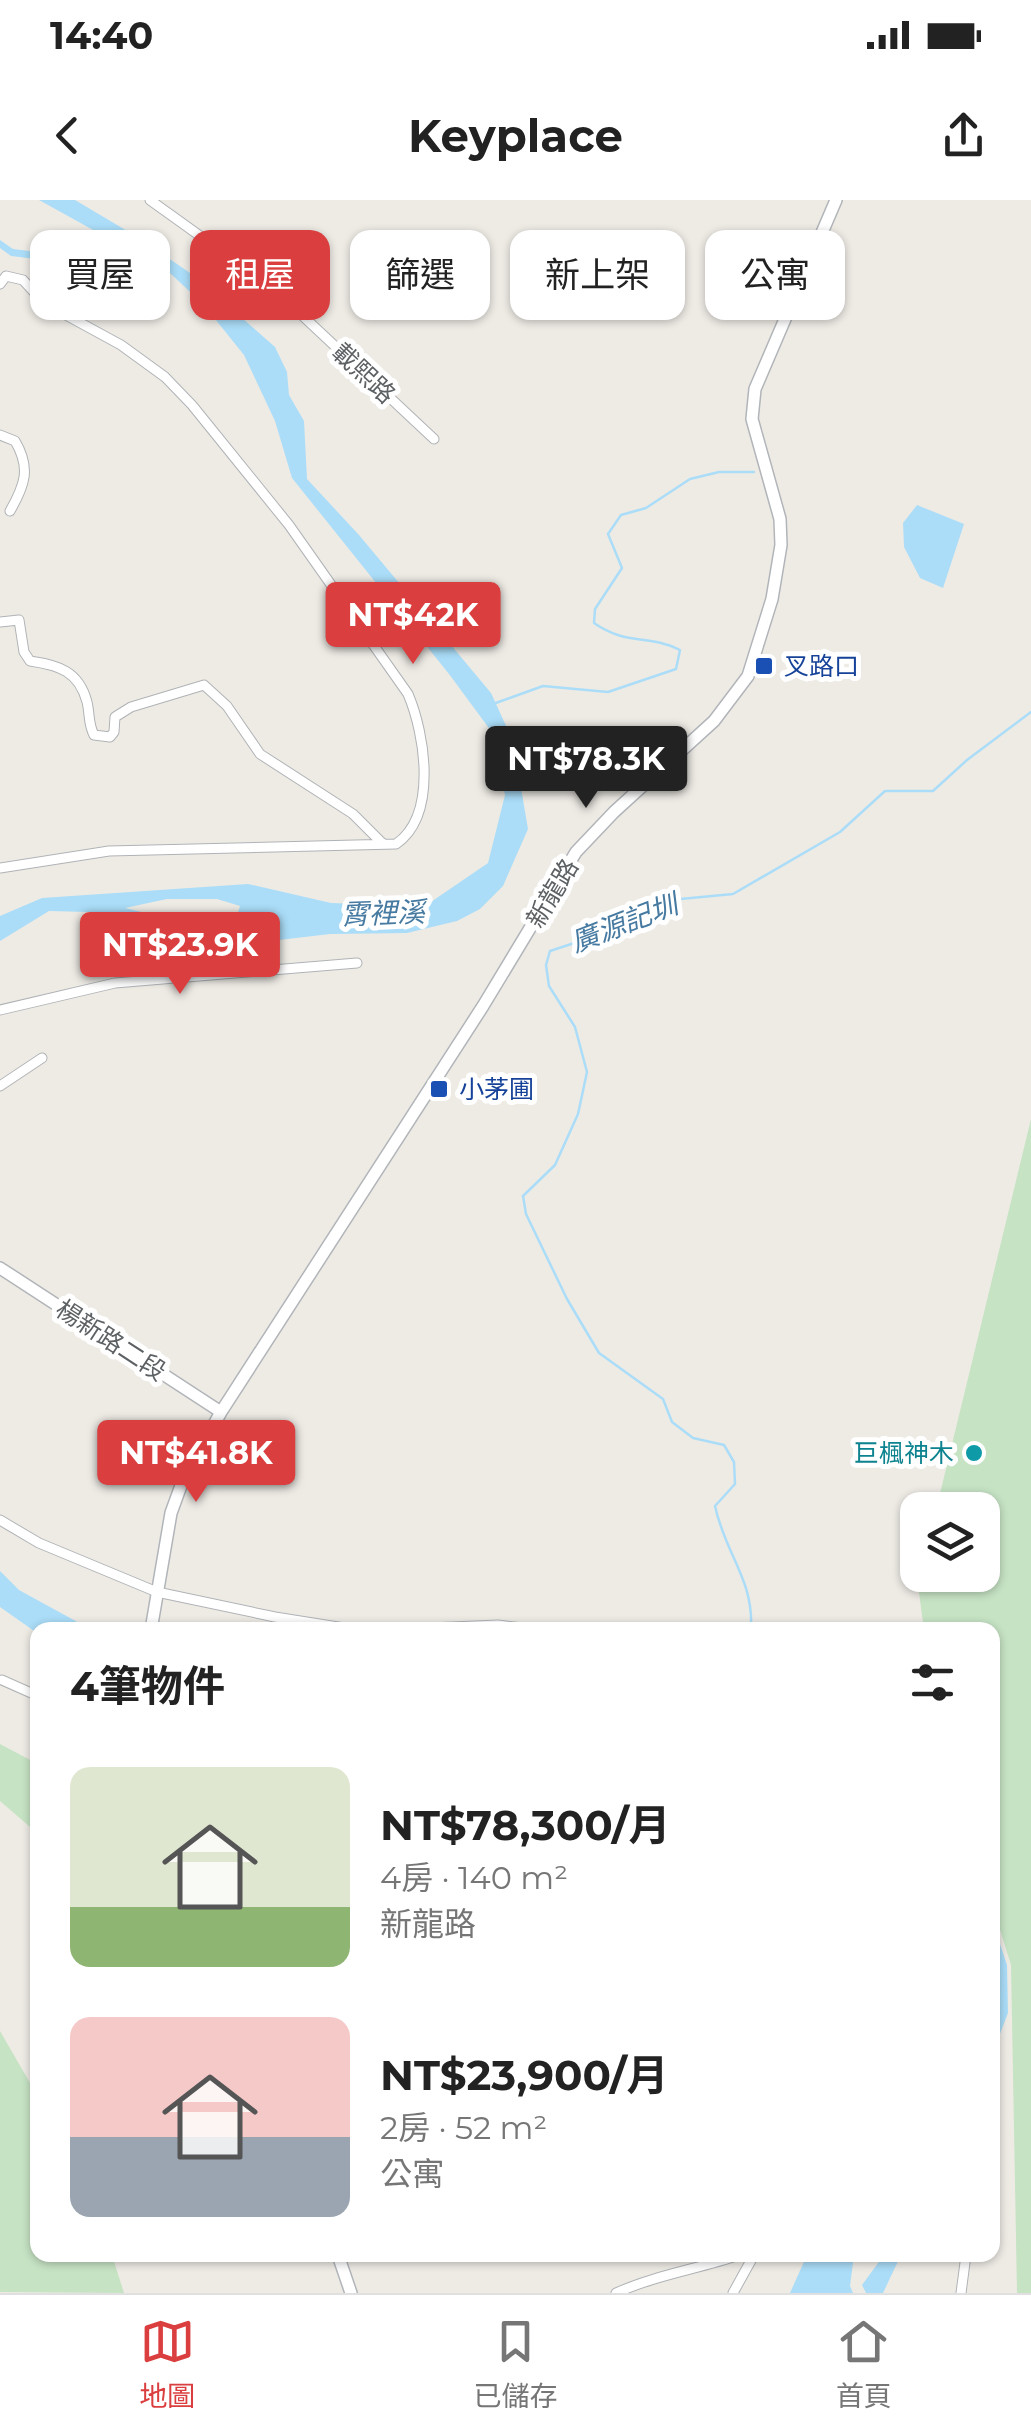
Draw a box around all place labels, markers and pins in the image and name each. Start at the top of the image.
pin: NT$42K [332,582,494,667]
place label: 叉路口 [784,651,859,681]
marker: 叉路口 [753,655,775,677]
pin: NT$78.3K [483,726,689,811]
pin: NT$23.9K [77,912,283,997]
place label: 小茅圃 [459,1074,534,1104]
marker: 小茅圃 [428,1078,450,1100]
pin: NT$41.8K [93,1420,299,1505]
place label: 巨楓神木 [854,1438,954,1468]
marker: 巨楓神木 [963,1442,985,1464]

